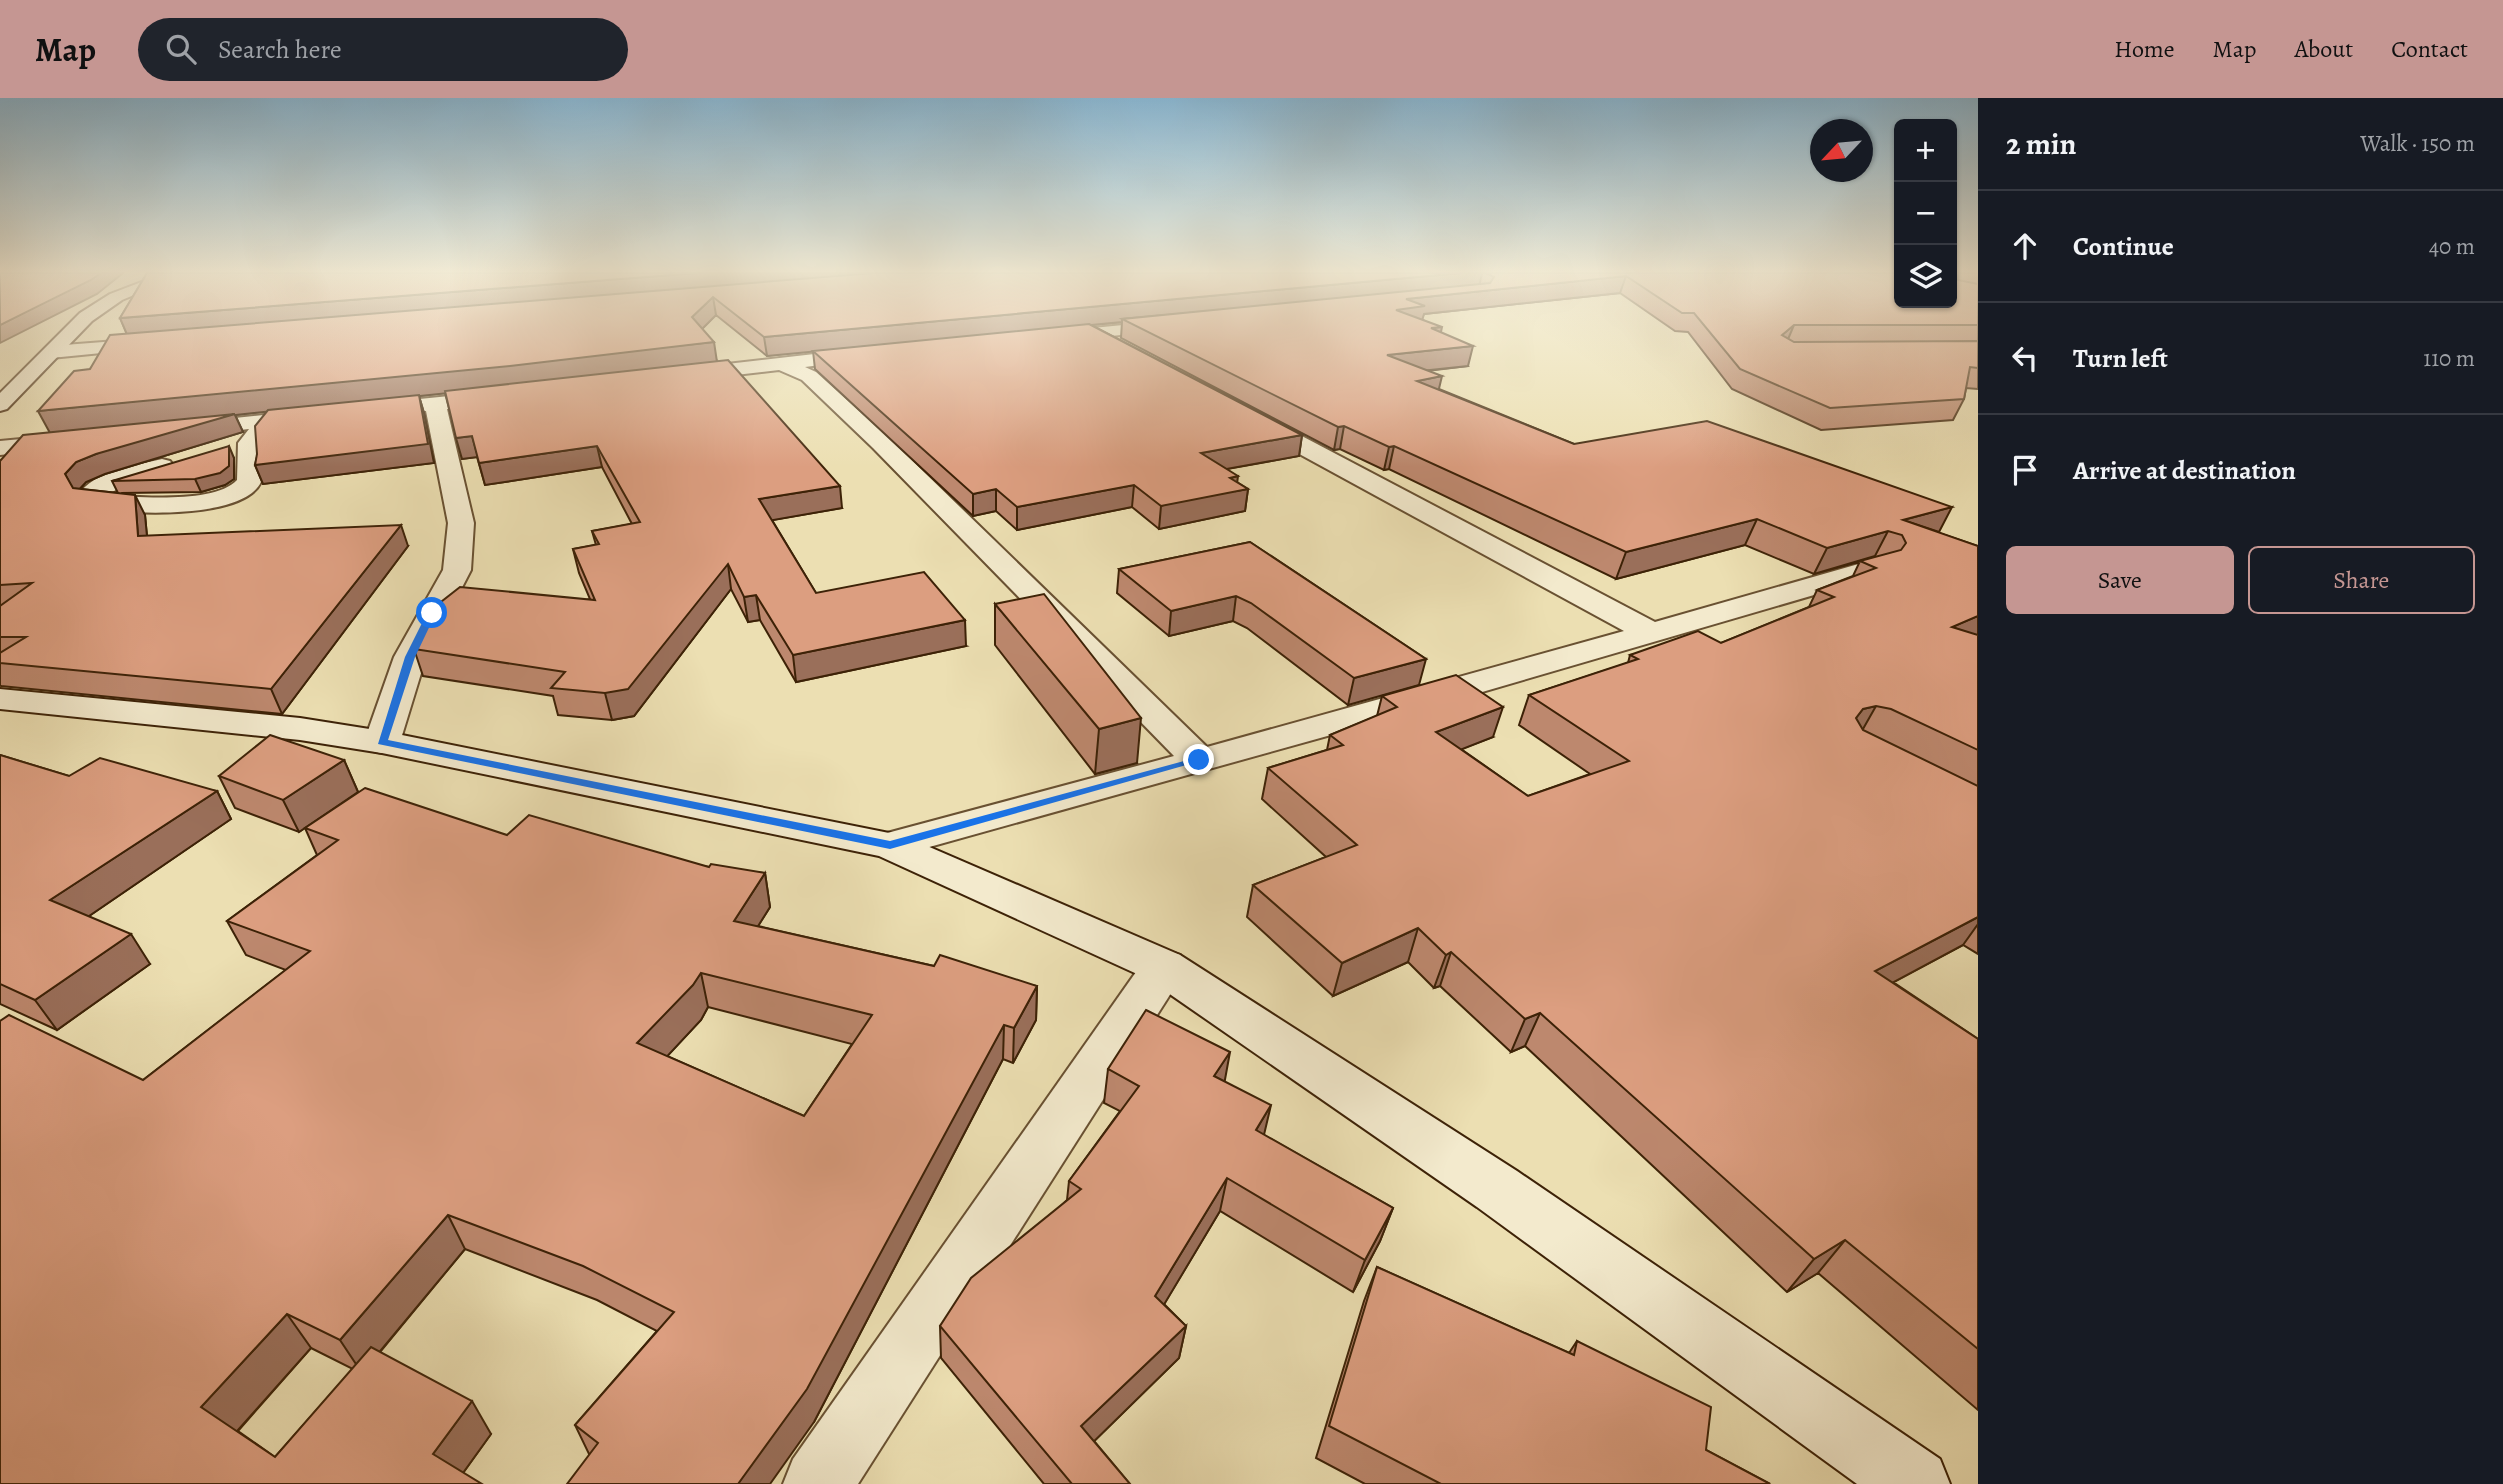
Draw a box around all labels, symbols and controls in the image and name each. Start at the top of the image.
search box [138,18,628,81]
text: Map [35,27,96,72]
icon: search [162,30,200,68]
text: Search here [218,32,342,67]
text: Home [2114,33,2175,65]
text: Map [2213,33,2257,65]
text: About [2295,33,2353,65]
text: Contact [2391,33,2468,65]
north arrow [1810,119,1873,182]
map controls [1894,119,1957,308]
button: + [1894,119,1957,182]
text: 2 min [2006,124,2076,164]
text: Walk · 150 m [2360,128,2475,159]
button: − [1894,182,1957,245]
icon: ahead [2006,227,2044,265]
text: Continue [2073,229,2174,264]
text: 40 m [2429,231,2475,262]
button: layers [1894,245,1957,308]
icon: left [2006,339,2044,377]
text: Turn left [2073,341,2168,376]
text: 110 m [2423,343,2475,374]
icon: arrive [2006,451,2044,489]
text: Arrive at destination [2073,453,2296,488]
button: Save [2006,546,2234,614]
button: Share [2248,546,2475,614]
route start [416,597,447,628]
route end [1183,744,1214,775]

